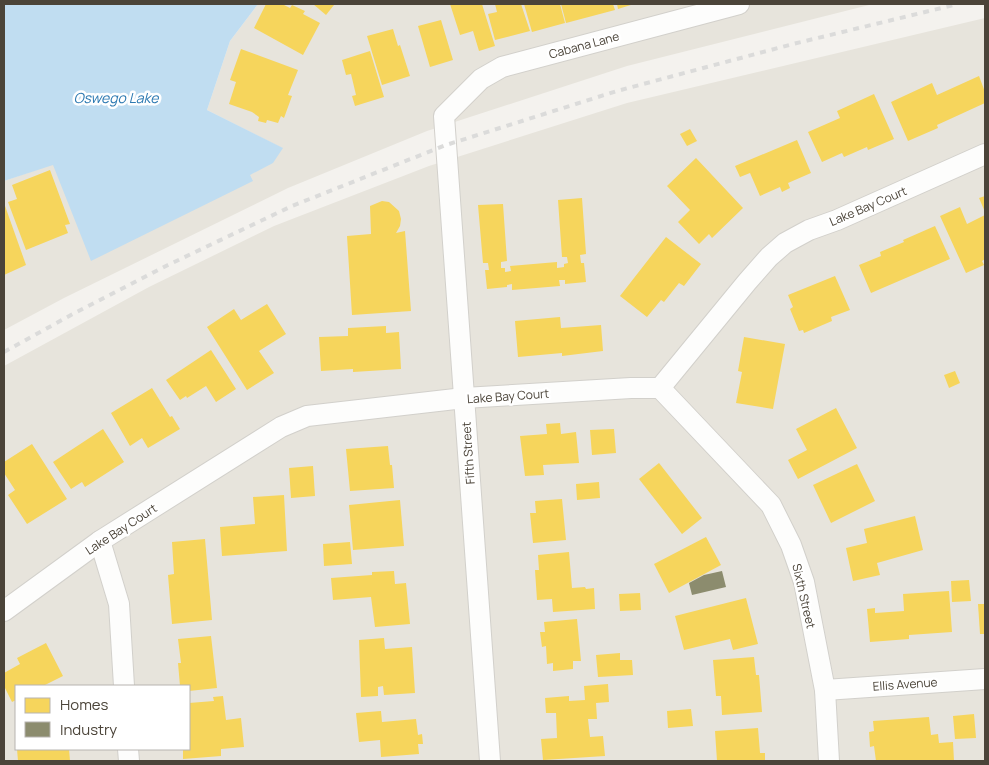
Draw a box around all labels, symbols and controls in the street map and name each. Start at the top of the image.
street label: Cabana Lane [547,27,621,63]
water label: Oswego Lake [73,88,159,107]
street label: Lake Bay Court [827,182,909,230]
street label: Lake Bay Court [466,385,550,407]
street label: Fifth Street [457,421,479,485]
street label: Lake Bay Court [82,499,160,559]
street label: Sixth Street [788,562,820,630]
street label: Ellis Avenue [872,673,938,695]
legend [15,685,190,750]
text: Homes [60,694,109,715]
text: Industry [60,719,117,740]

